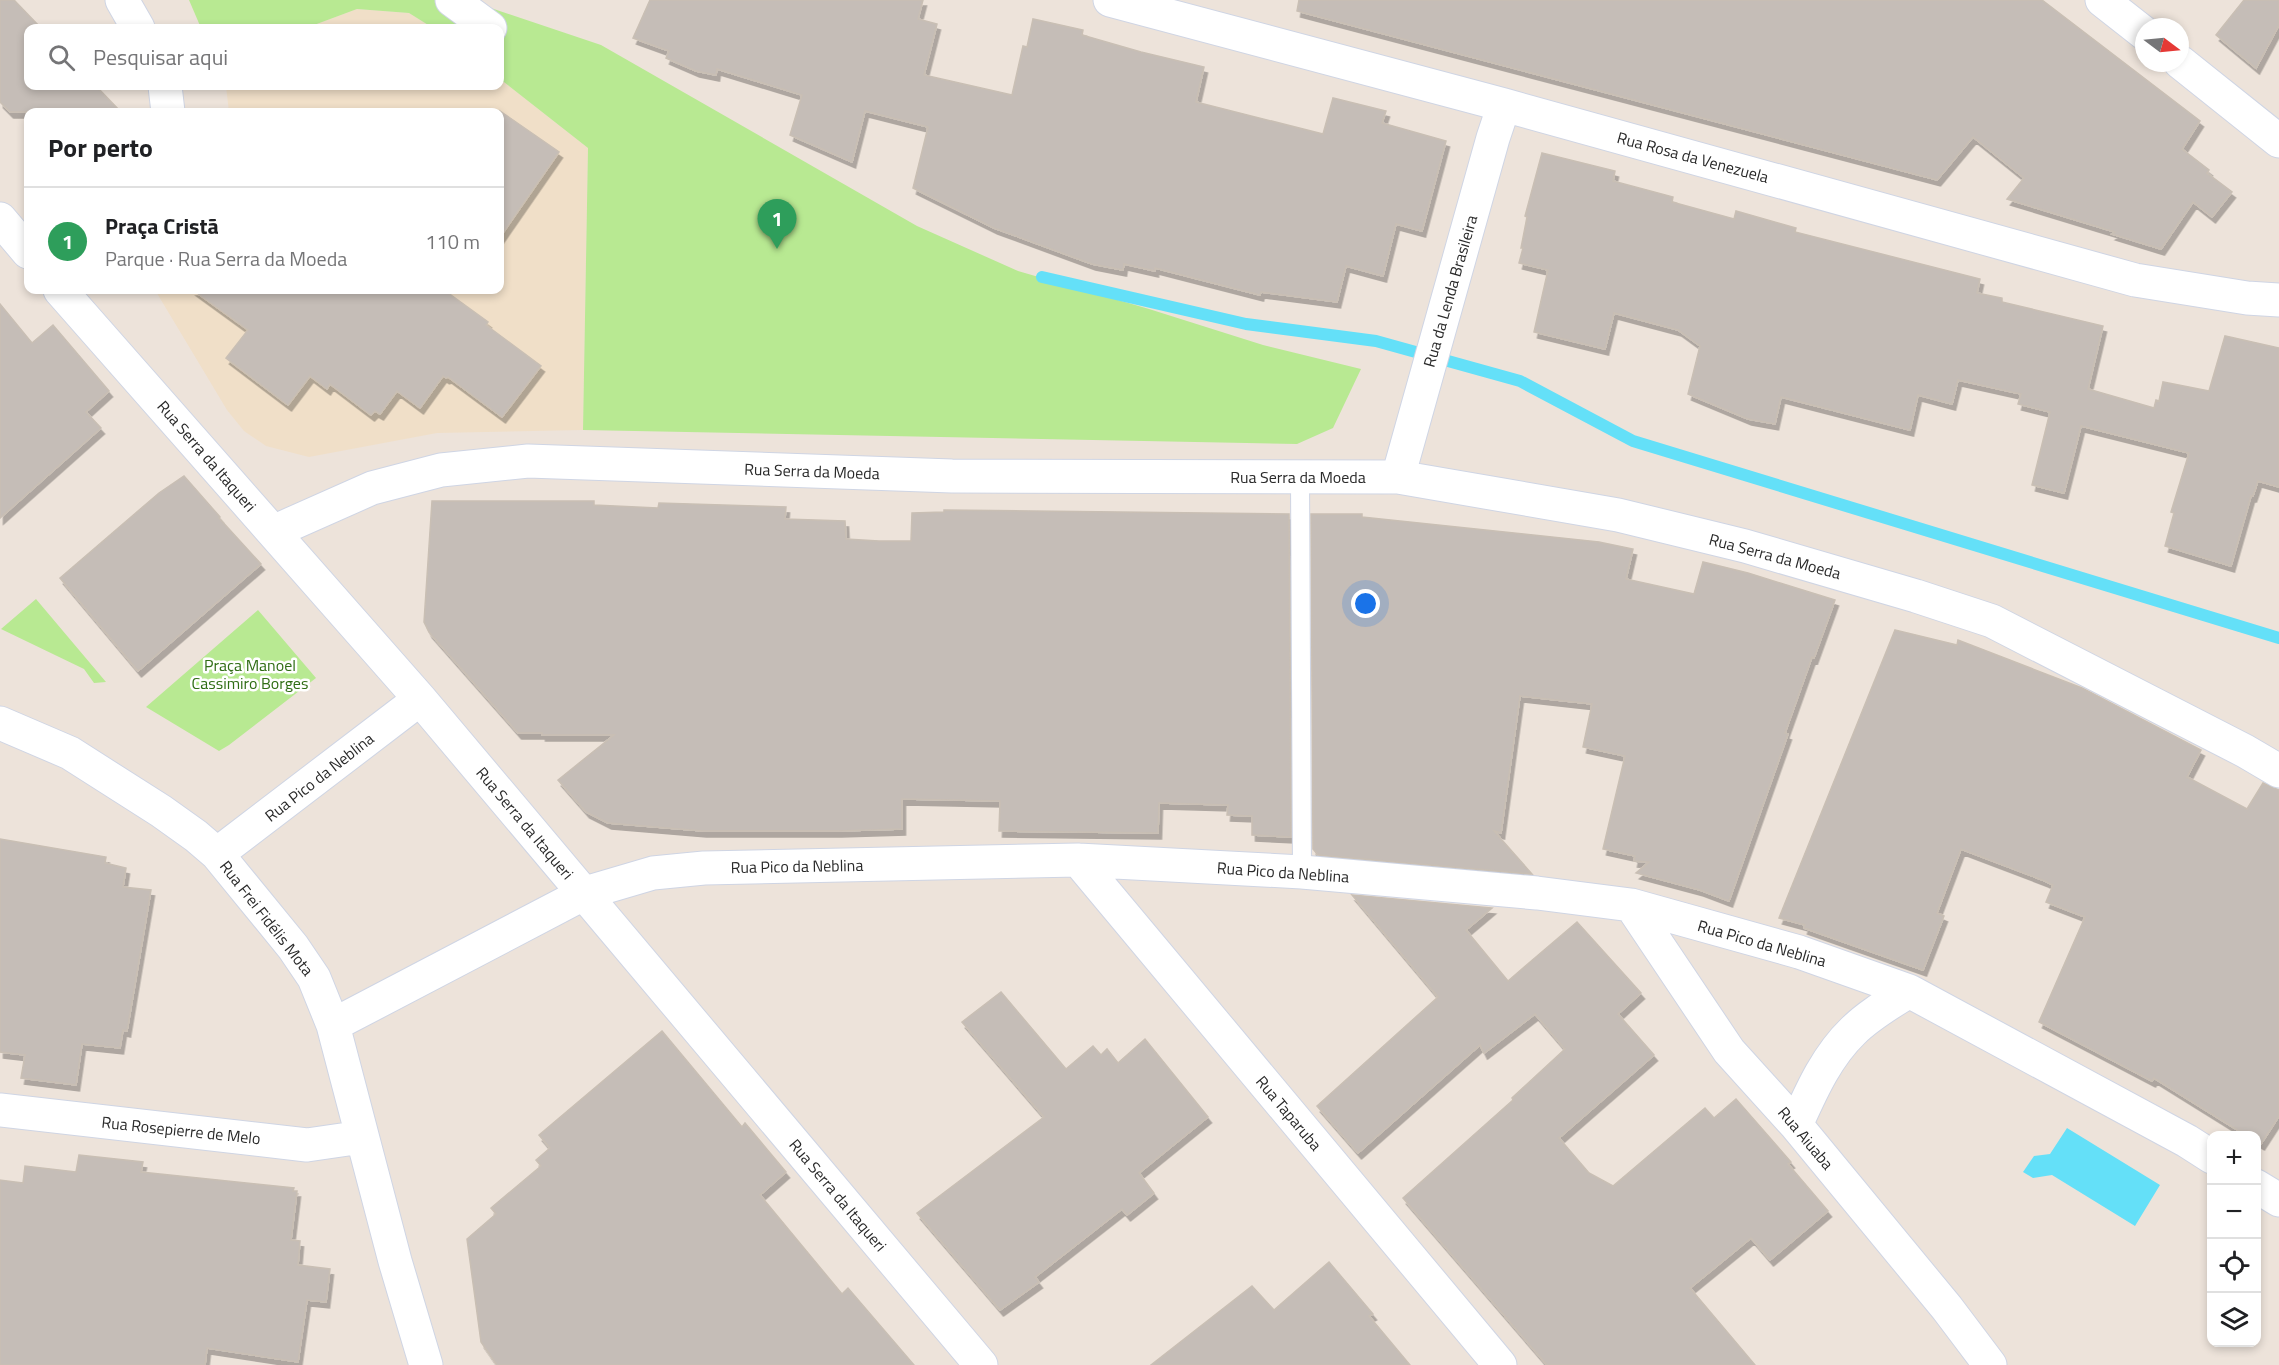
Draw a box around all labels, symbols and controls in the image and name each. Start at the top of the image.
north arrow [2135,18,2189,72]
search box [24,24,504,90]
text: Pesquisar aqui [93,40,228,74]
icon: search [45,41,78,74]
street label: Rua Rosa da Venezuela [1614,125,1772,189]
text: Por perto [48,128,153,167]
pin: 1 [758,200,796,249]
text: Praça Cristã [105,209,219,243]
street label: Rua da Lenda Brasileira [1417,212,1483,370]
text: 1 [62,226,73,257]
text: 110 m [425,226,480,257]
text: Parque · Rua Serra da Moeda [105,243,347,274]
street label: Rua Serra da Itaqueri [152,395,262,517]
street label: Rua Serra da Moeda [744,457,880,485]
street label: Rua Serra da Moeda [1230,465,1366,489]
street label: Rua Serra da Moeda [1706,527,1844,585]
your location [1351,589,1380,618]
park label: Praça Manoel Cassimiro Borges [192,653,308,695]
street label: Rua Pico da Neblina [259,727,379,827]
street label: Rua Serra da Itaqueri [471,761,579,885]
street label: Rua Pico da Neblina [730,853,864,879]
street label: Rua Frei Fidélis Mota [214,855,320,981]
street label: Rua Pico da Neblina [1216,855,1350,889]
street label: Rua Pico da Neblina [1695,913,1829,973]
street label: Rua Taparuba [1250,1070,1328,1156]
street label: Rua Aiuaba [1772,1101,1840,1175]
street label: Rua Rosepierre de Melo [100,1110,262,1150]
map controls [2207,1131,2261,1347]
button: + [2207,1131,2261,1185]
street label: Rua Serra da Itaqueri [784,1133,892,1257]
button: − [2207,1185,2261,1239]
button: locate [2207,1239,2261,1293]
button: layers [2207,1293,2261,1347]

